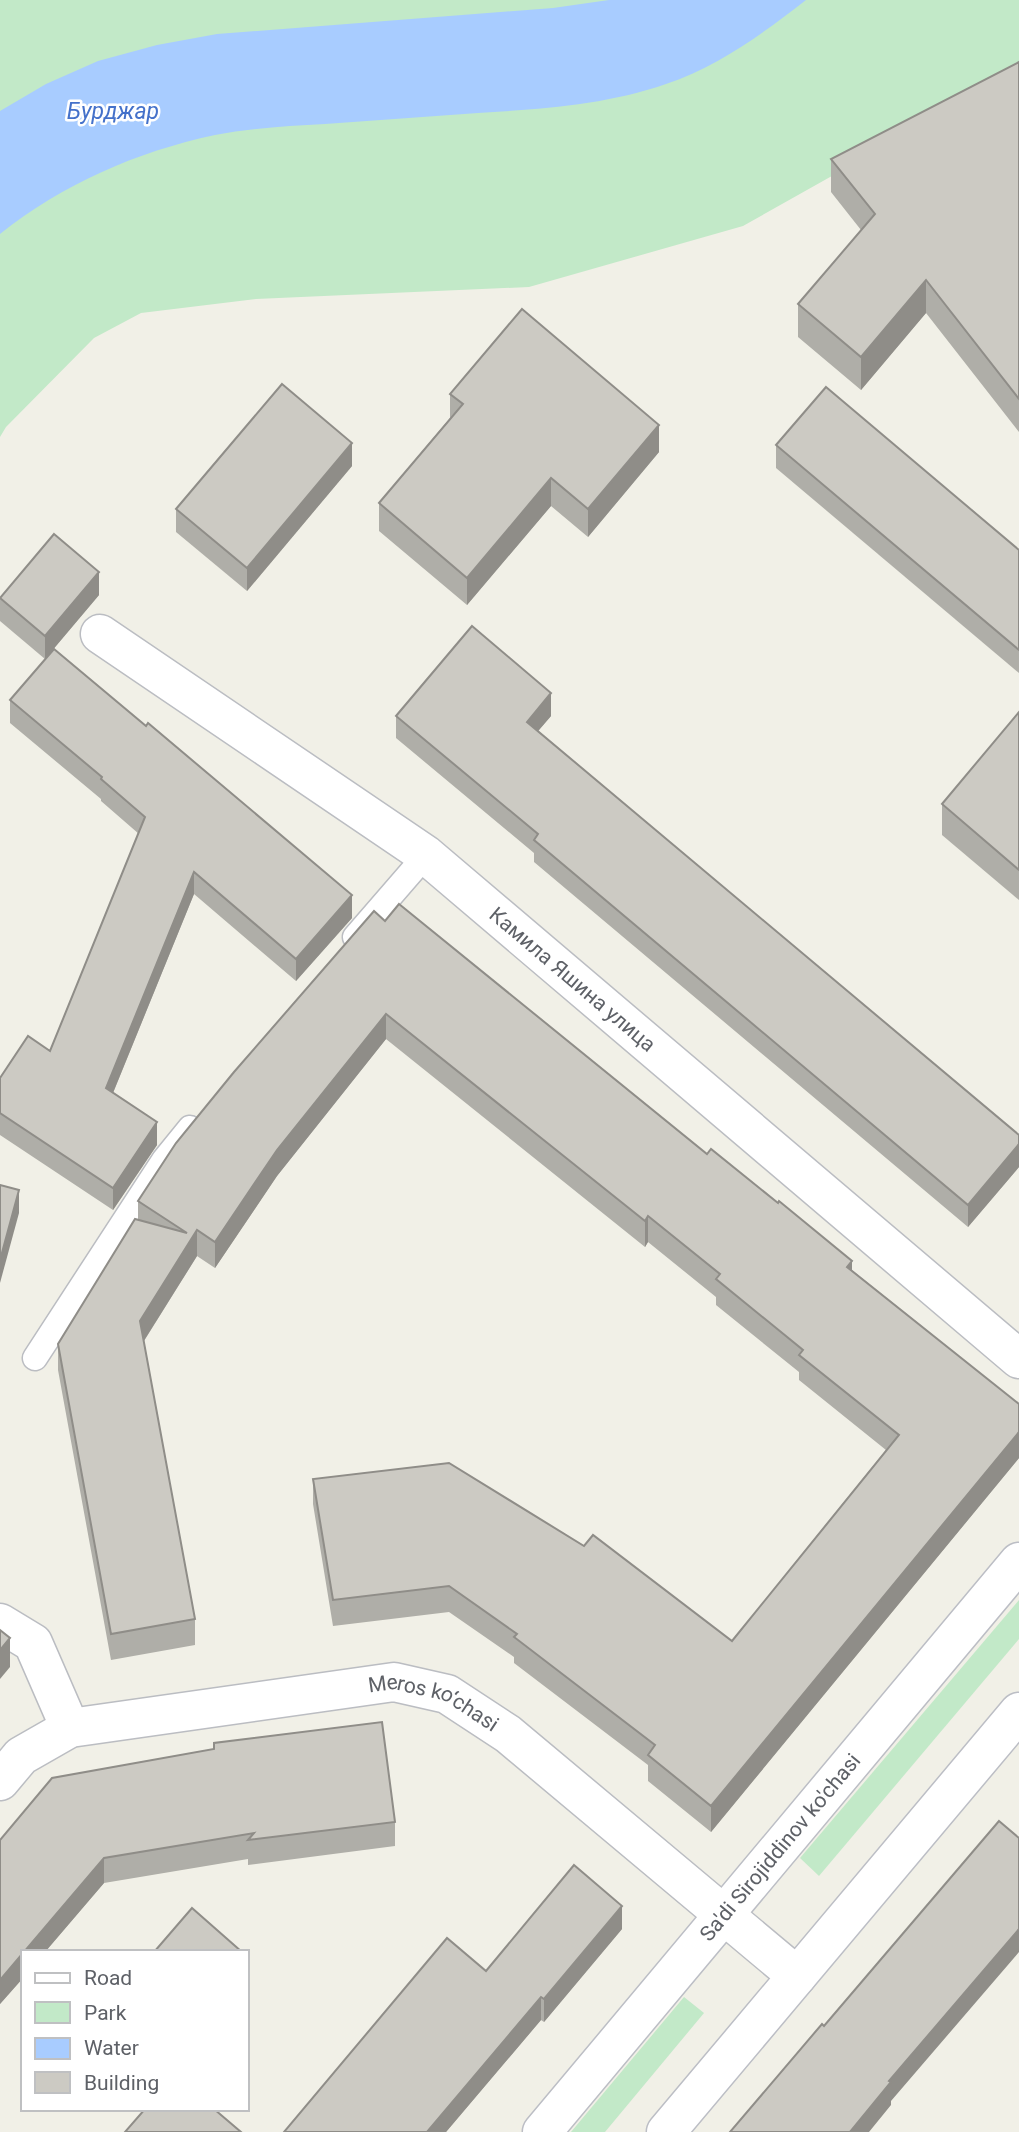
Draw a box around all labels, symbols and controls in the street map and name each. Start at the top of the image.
water label: Бурджар [67,98,159,125]
street label: Камила Яшина улица [484,902,660,1057]
street label: Meros ko‘chasi [367,1670,503,1736]
street label: Sa'di Sirojiddinov ko'chasi [695,1749,865,1946]
legend [21,1950,248,2111]
text: Road [84,1966,132,1990]
text: Park [84,2001,127,2025]
text: Water [84,2036,139,2060]
text: Building [84,2071,159,2095]

